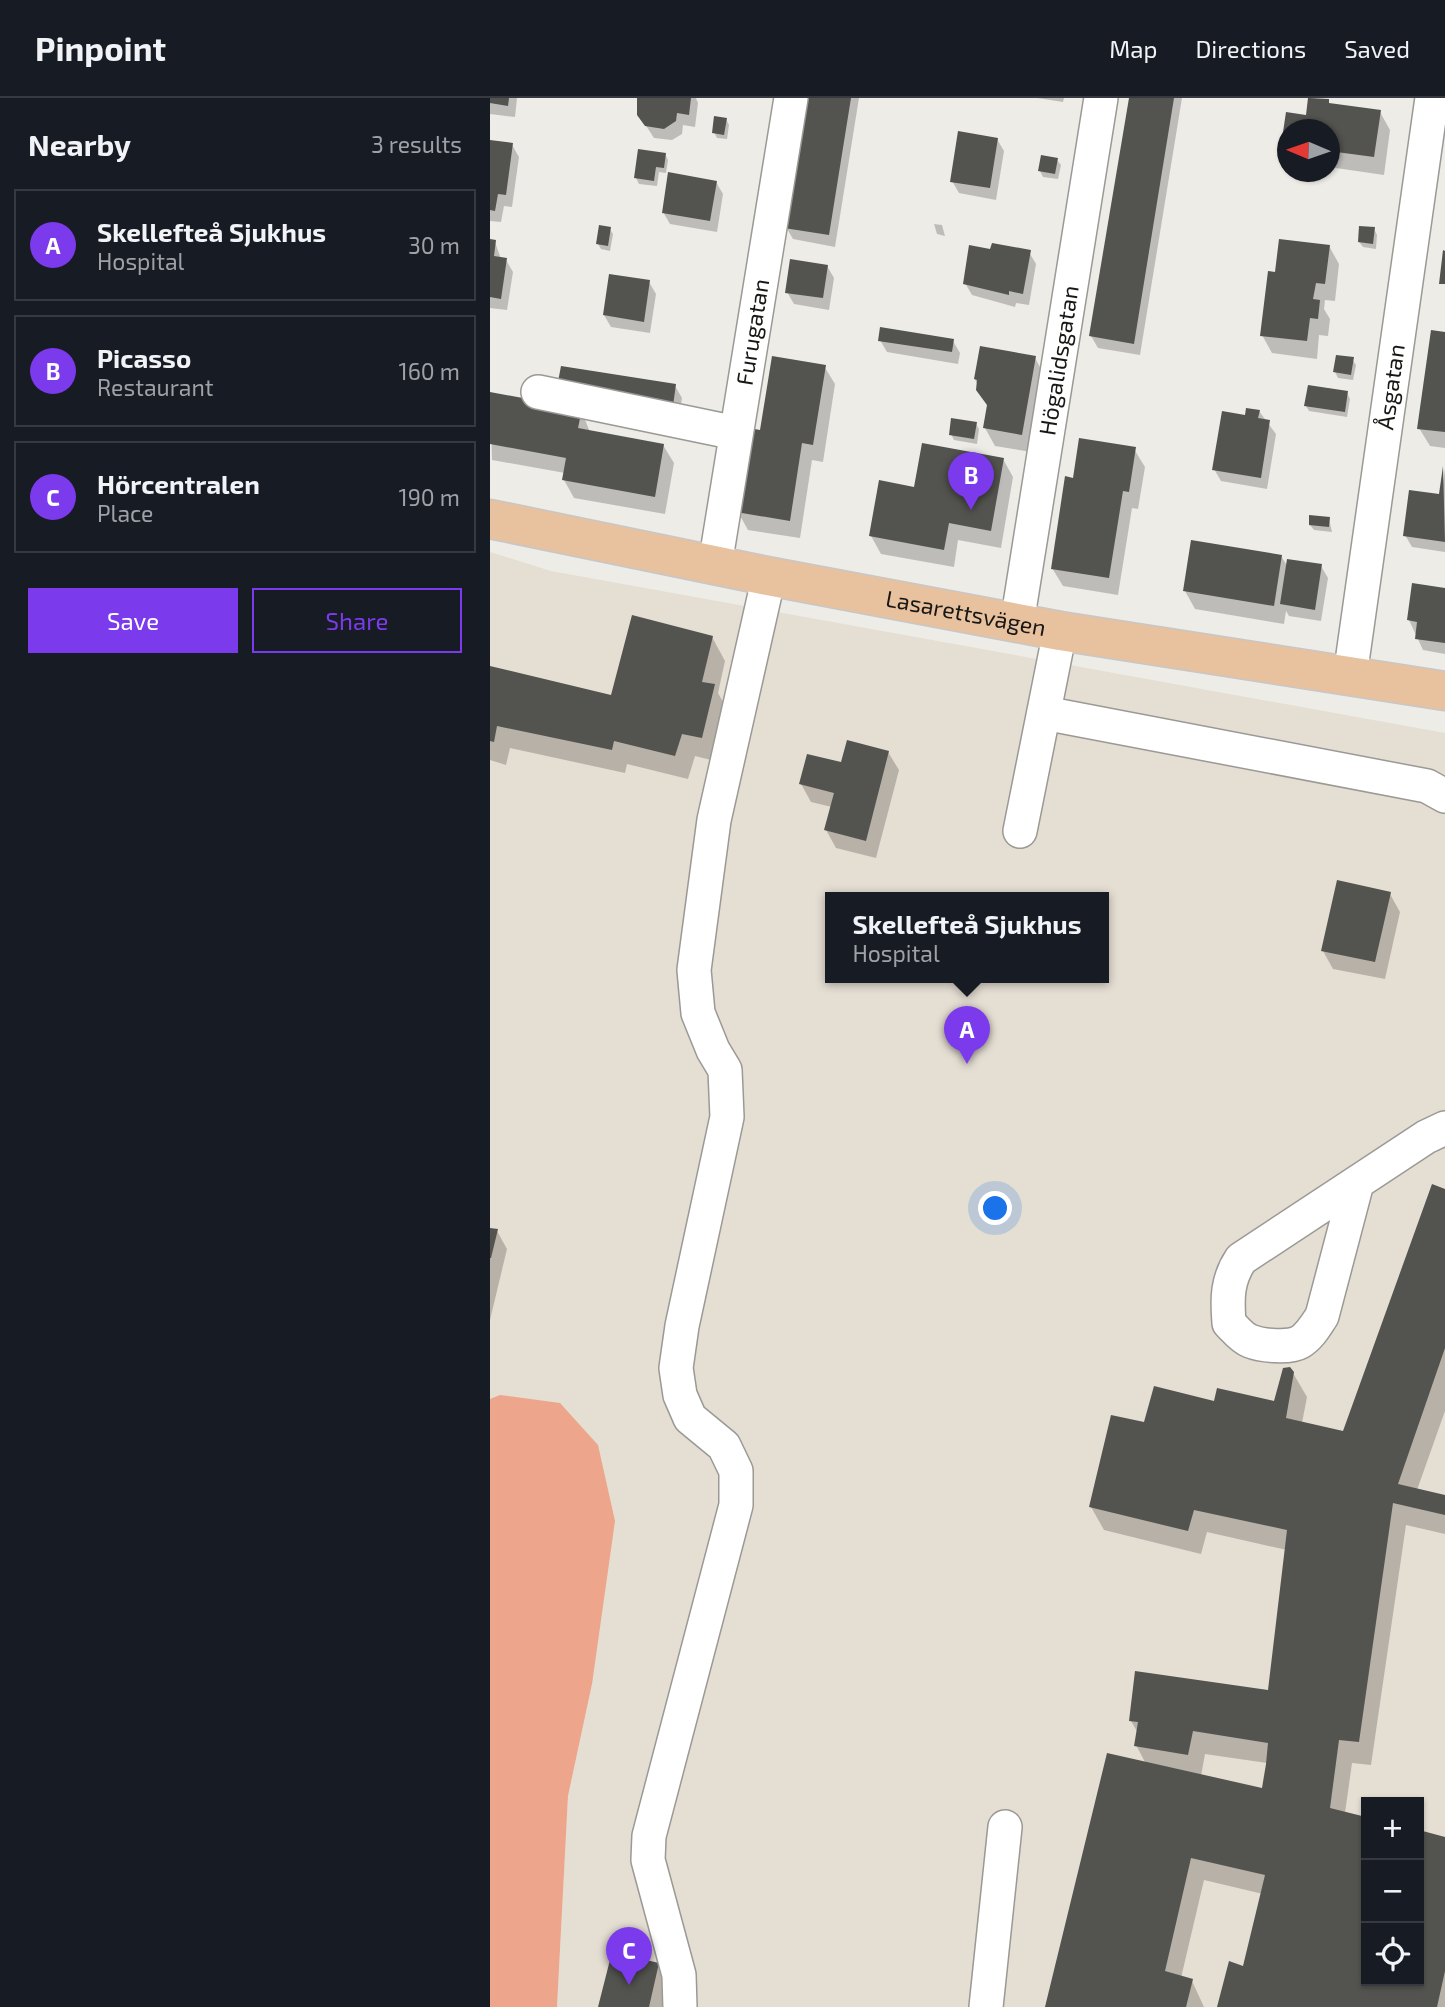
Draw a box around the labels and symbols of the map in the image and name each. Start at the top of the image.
north arrow [1277,119,1340,182]
street label: Furugatan [729,277,774,387]
street label: Högalidsgatan [1032,283,1084,437]
street label: Åsgatan [1370,342,1410,431]
pin: B [948,452,994,510]
street label: Lasarettsvägen [883,584,1048,641]
pin: A [944,1006,990,1064]
your location [978,1191,1012,1225]
pin: C [606,1927,652,1985]

